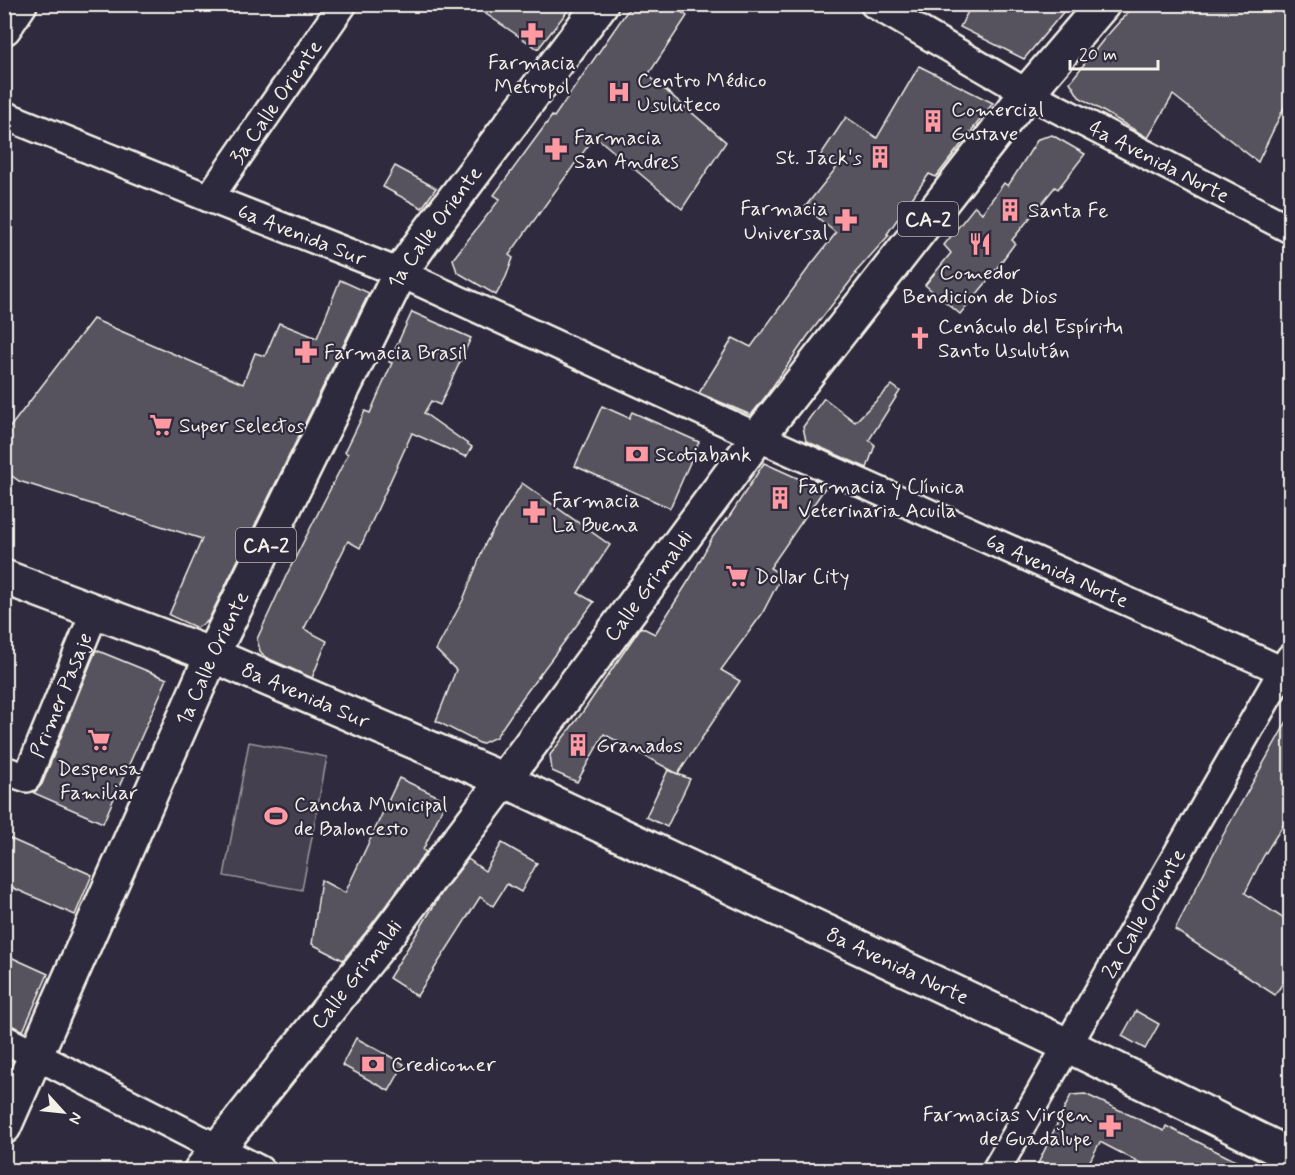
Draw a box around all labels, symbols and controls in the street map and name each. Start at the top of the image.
pharmacy icon: Farmacia Metropol [519,21,545,47]
scale bar [1070,33,1158,71]
street label: 3a Calle Oriente [224,35,329,170]
text: 20 m [1079,43,1117,67]
place label: Farmacia Metropol [488,49,576,101]
place label: Centro Médico Usuluteco [637,67,767,119]
hospital icon: Centro Médico Usuluteco [606,79,632,105]
place label: Comercial Gustave [951,96,1044,148]
building icon: Comercial Gustave [920,108,946,134]
street label: 4a Avenida Norte [1084,114,1234,210]
place label: Farmacia San Andres [574,124,679,176]
pharmacy icon: Farmacia San Andres [543,136,569,162]
place label: St. Jack's [776,144,862,172]
building icon: St. Jack's [867,144,893,170]
street label: 1a Calle Oriente [382,161,489,293]
place label: Farmacia Universal [740,195,828,247]
building icon: Santa Fe [997,197,1023,223]
place label: Santa Fe [1028,197,1109,225]
street label: 6a Avenida Sur [233,198,370,273]
road number: CA-2 [898,202,958,236]
pharmacy icon: Farmacia Universal [833,207,859,233]
restaurant icon: Comedor Bendicion de Dios [967,231,993,257]
place label: Comedor Bendicion de Dios [903,259,1057,311]
place label: Cenáculo del Espíritu Santo Usulután [938,313,1123,365]
church icon: Cenáculo del Espíritu Santo Usulután [907,325,933,351]
pharmacy icon: Farmacia Brasil [293,339,319,365]
place label: Farmacia Brasil [324,339,467,367]
supermarket icon: Super Selectos [148,412,174,438]
place label: Super Selectos [179,412,304,440]
bank icon: Scotiabank [624,441,650,467]
place label: Scotiabank [655,441,752,469]
place label: Farmacia y Clínica Veterinaria Acuila [798,473,965,525]
building icon: Farmacia y Clínica Veterinaria Acuila [767,485,793,511]
place label: Farmacia La Buena [552,487,640,539]
pharmacy icon: Farmacia La Buena [521,499,547,525]
street label: Calle Grimaldi [598,524,700,648]
street label: 6a Avenida Norte [981,527,1133,615]
road number: CA-2 [236,528,296,562]
supermarket icon: Dollar City [724,563,750,589]
place label: Dollar City [755,563,850,591]
street label: 1a Calle Oriente [170,587,256,730]
street label: Primer Pasaje [24,629,100,762]
street label: 8a Avenida Sur [237,656,374,736]
supermarket icon: Despensa Familiar [86,727,112,753]
building icon: Granados [565,732,591,758]
place label: Granados [596,732,683,760]
place label: Despensa Familiar [57,755,141,807]
place label: Cancha Municipal de Baloncesto [294,791,447,843]
sports icon: Cancha Municipal de Baloncesto [263,803,289,829]
street label: 2a Calle Oriente [1096,844,1193,984]
street label: Calle Grimaldi [305,914,409,1035]
street label: 8a Avenida Norte [821,921,973,1012]
bank icon: Credicomer [360,1051,386,1077]
place label: Credicomer [391,1051,496,1079]
north arrow [33,1082,93,1142]
place label: Farmacias Virgen de Guadalupe [923,1101,1093,1153]
text: N [63,1109,87,1128]
pharmacy icon: Farmacias Virgen de Guadalupe [1097,1113,1123,1139]

